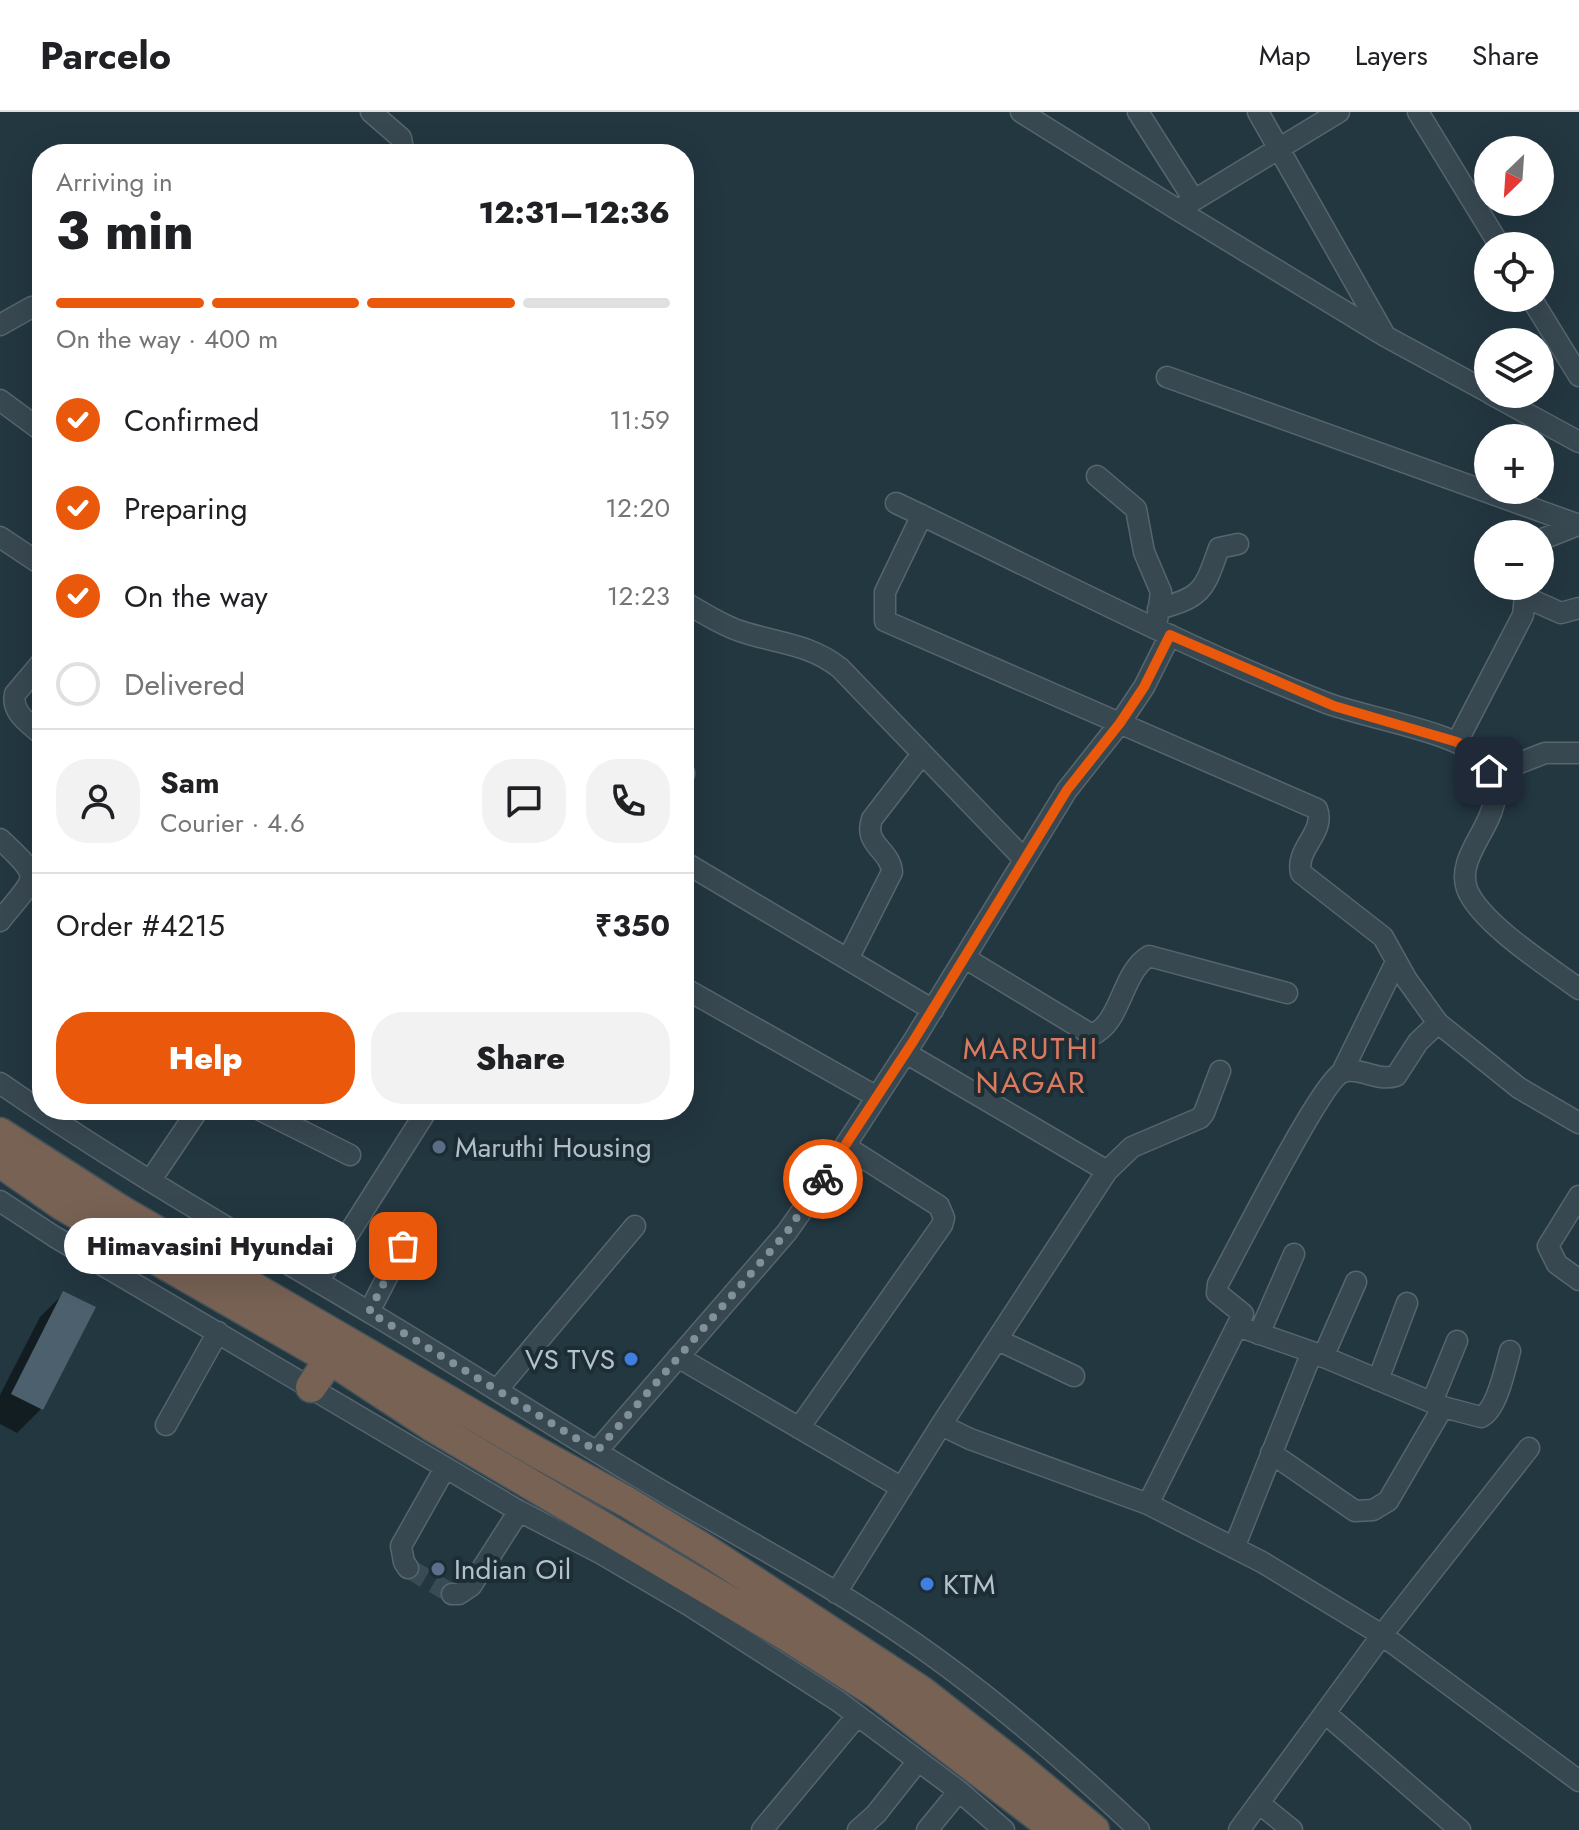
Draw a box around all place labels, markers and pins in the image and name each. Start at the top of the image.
pin [1455,737,1523,805]
place label: Maruthi Housing [455,1127,652,1168]
marker: Maruthi Housing [430,1138,448,1156]
pin [369,1212,437,1280]
callout: Himavasini Hyundai [63,1218,355,1274]
place label: VS TVS [525,1339,615,1380]
marker: VS TVS [622,1350,640,1368]
place label: Indian Oil [454,1549,571,1590]
marker: Indian Oil [429,1560,447,1578]
place label: KTM [943,1564,995,1605]
marker: KTM [918,1575,936,1593]

